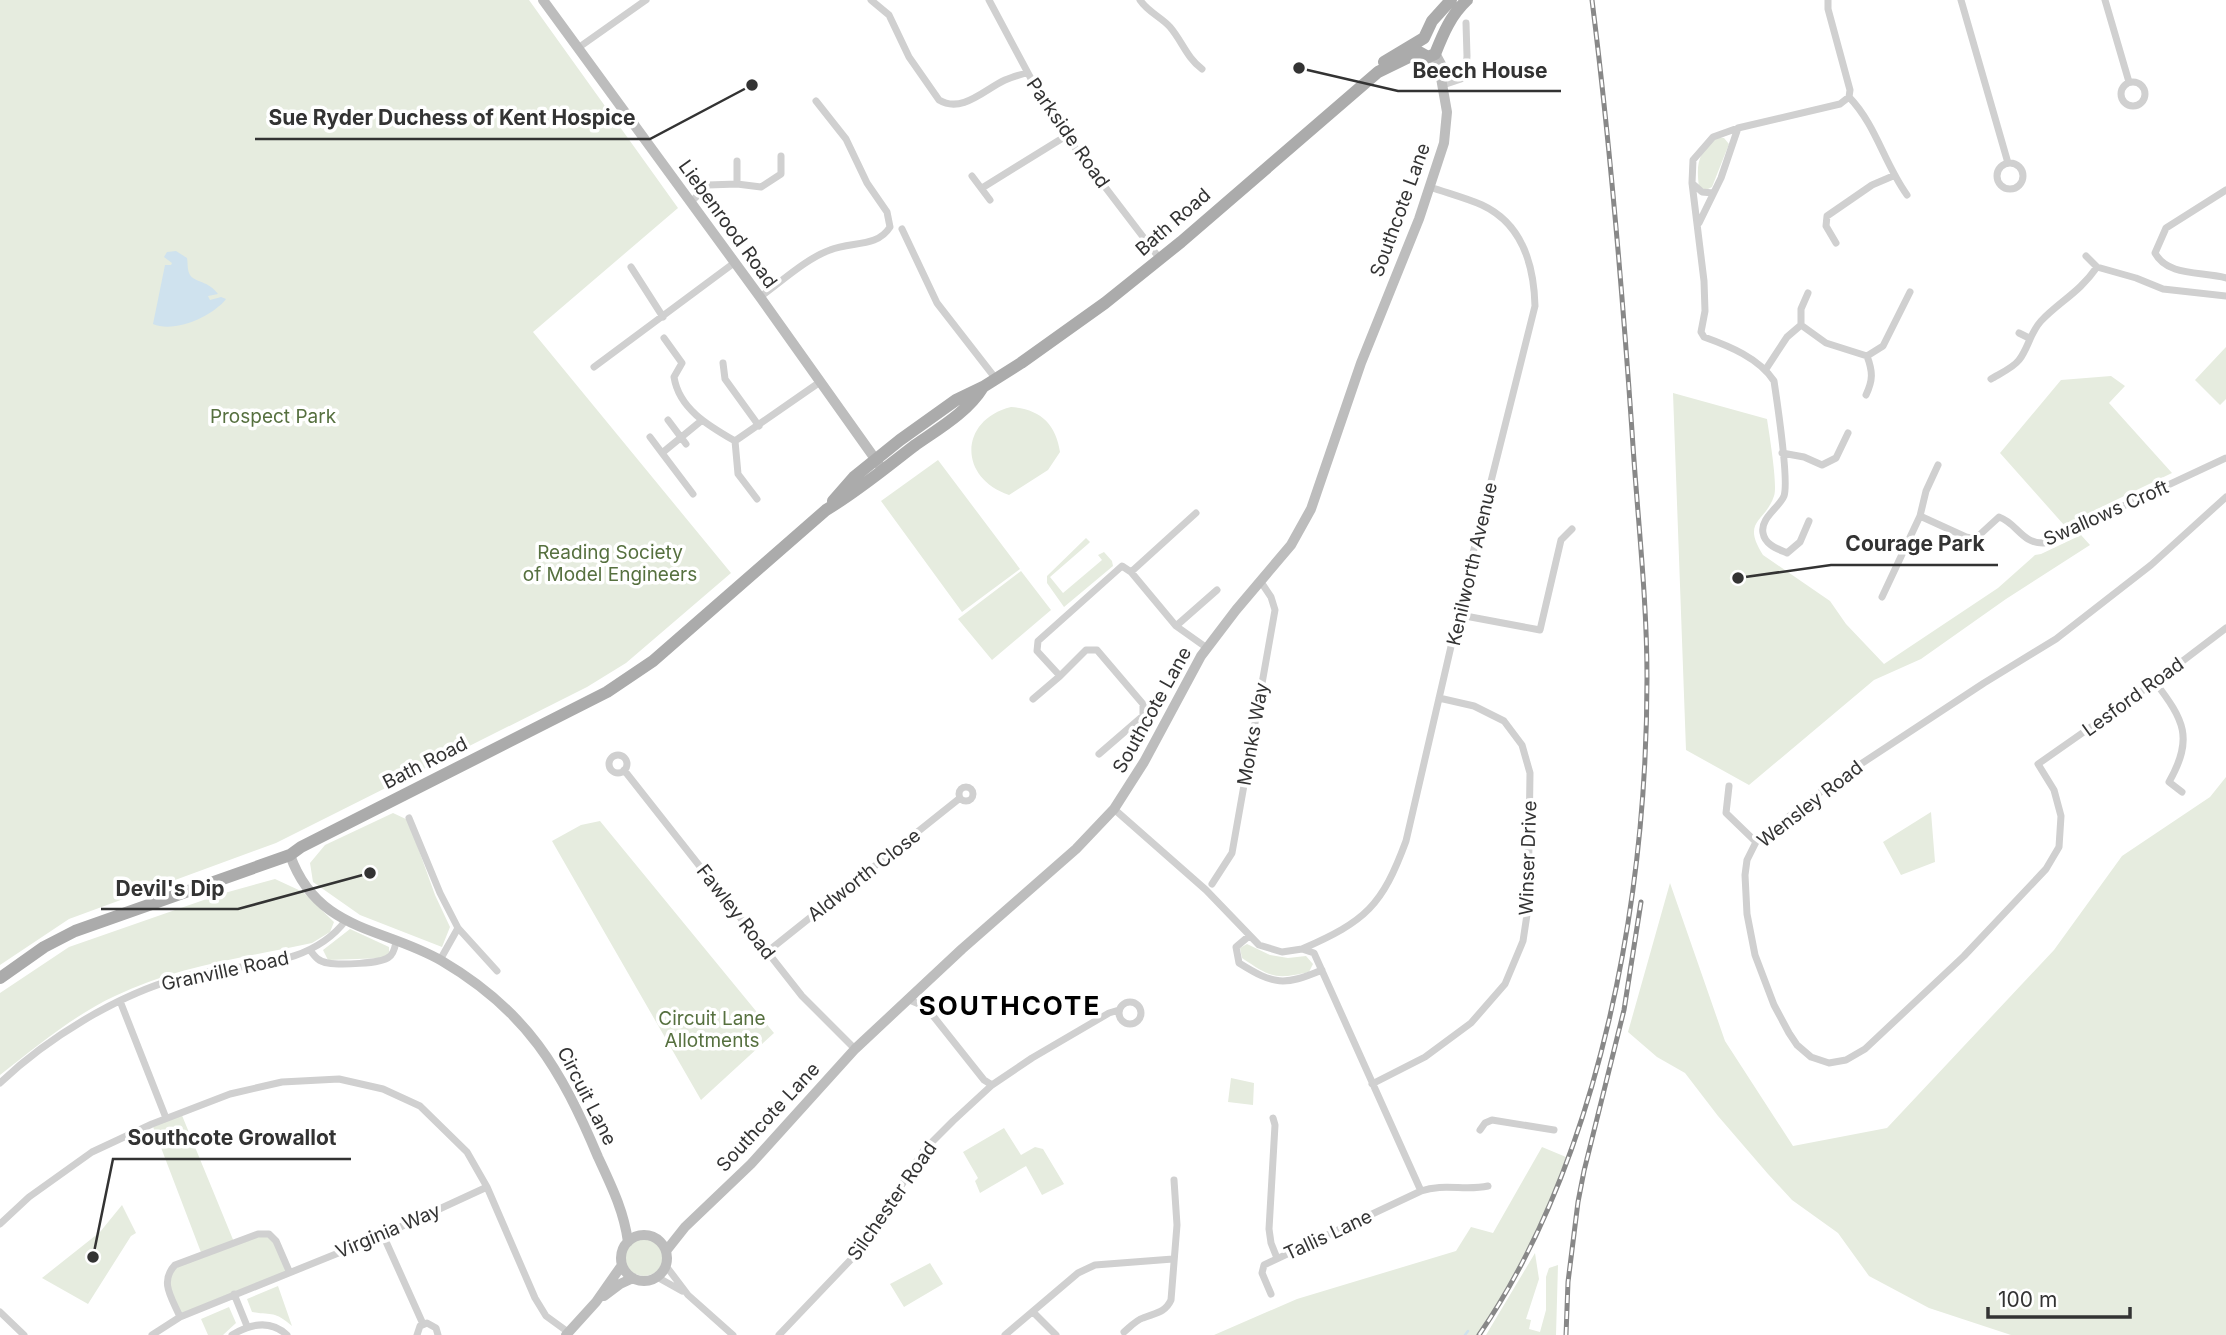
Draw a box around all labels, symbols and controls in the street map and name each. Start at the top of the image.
callout: Beech House [1398,49,1561,91]
text: Beech House [1412,58,1548,83]
street label: Parkside Road [1022,73,1114,193]
callout: Sue Ryder Duchess of Kent Hospice [255,97,650,139]
text: Sue Ryder Duchess of Kent Hospice [268,105,636,130]
street label: Southcote Lane [1365,140,1435,280]
street label: Liebenrood Road [674,155,782,293]
street label: Bath Road [1131,183,1215,261]
park label: Prospect Park [210,405,337,428]
street label: Swallows Croft [2040,475,2172,551]
street label: Kenilworth Avenue [1442,480,1502,648]
callout: Courage Park [1831,523,1998,565]
text: Courage Park [1845,531,1985,556]
park label: Reading Society of Model Engineers [523,541,697,586]
street label: Southcote Lane [1108,643,1196,777]
street label: Lesford Road [2078,653,2188,741]
street label: Monks Way [1233,680,1273,787]
street label: Bath Road [379,732,471,794]
street label: Wensley Road [1753,756,1867,852]
street label: Winser Drive [1514,800,1542,916]
street label: Aldworth Close [803,824,925,926]
street label: Fawley Road [692,860,780,964]
callout: Devil's Dip [101,867,238,909]
text: Devil's Dip [115,876,225,901]
street label: Granville Road [159,946,291,996]
district label: SOUTHCOTE [919,990,1101,1021]
park label: Circuit Lane Allotments [658,1007,766,1052]
street label: Circuit Lane [552,1043,622,1149]
street label: Southcote Lane [712,1058,824,1176]
callout: Southcote Growallot [113,1117,351,1159]
text: Southcote Growallot [127,1125,337,1150]
street label: Silchester Road [842,1137,942,1265]
street label: Virginia Way [332,1199,444,1263]
street label: Tallis Lane [1280,1205,1376,1265]
scale bar [1988,1276,2130,1320]
text: 100 m [1998,1287,2057,1312]

